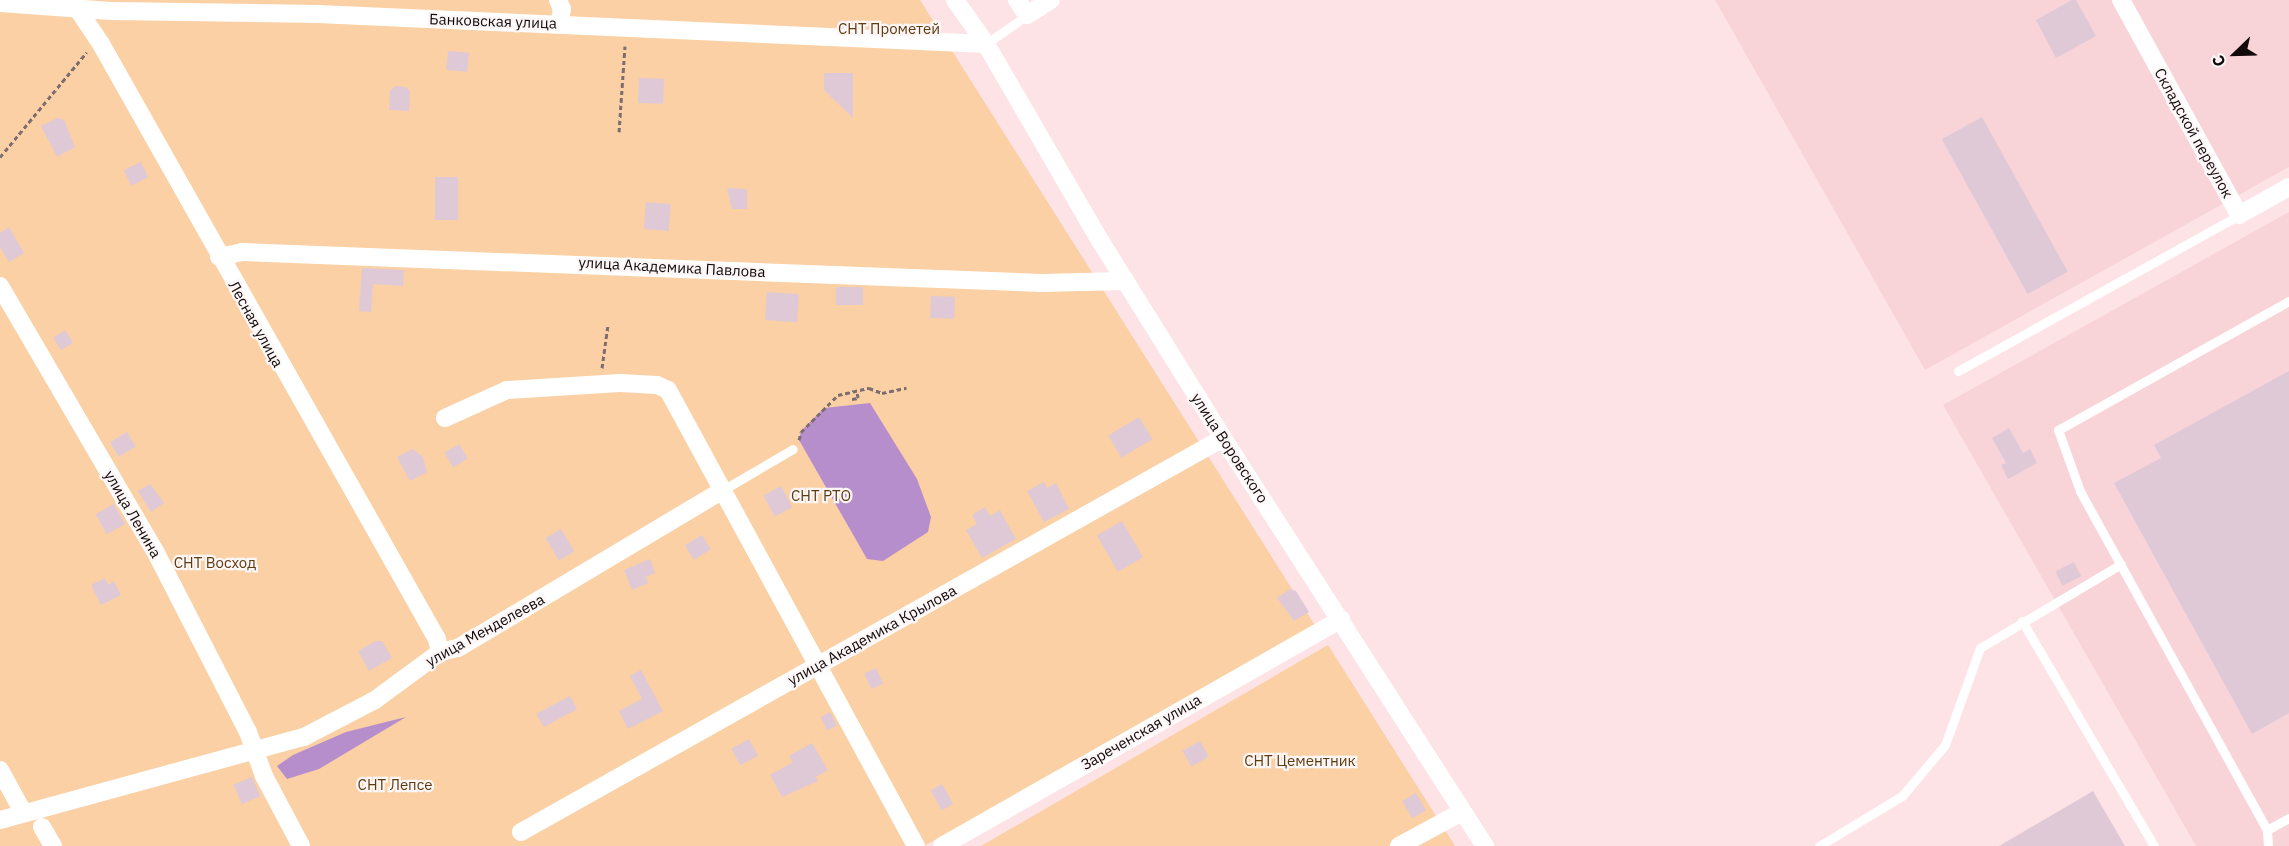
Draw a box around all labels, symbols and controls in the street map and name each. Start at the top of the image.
street label: Банковская улица [429,10,557,32]
park label: СНТ Прометей [838,20,940,38]
north arrow [2205,24,2265,84]
text: С [2207,52,2230,70]
street label: Складской переулок [2151,65,2237,201]
street label: улица Академика Павлова [578,253,766,281]
street label: Лесная улица [225,278,287,370]
street label: улица Воровского [1188,390,1272,506]
street label: улица Ленина [101,467,165,561]
park label: СНТ РТО [791,487,851,505]
park label: СНТ Восход [174,554,256,572]
street label: улица Академика Крылова [785,581,959,689]
street label: улица Менделеева [423,590,547,670]
street label: Зареченская улица [1078,690,1204,774]
park label: СНТ Цементник [1244,752,1356,770]
park label: СНТ Лепсе [358,776,432,794]

